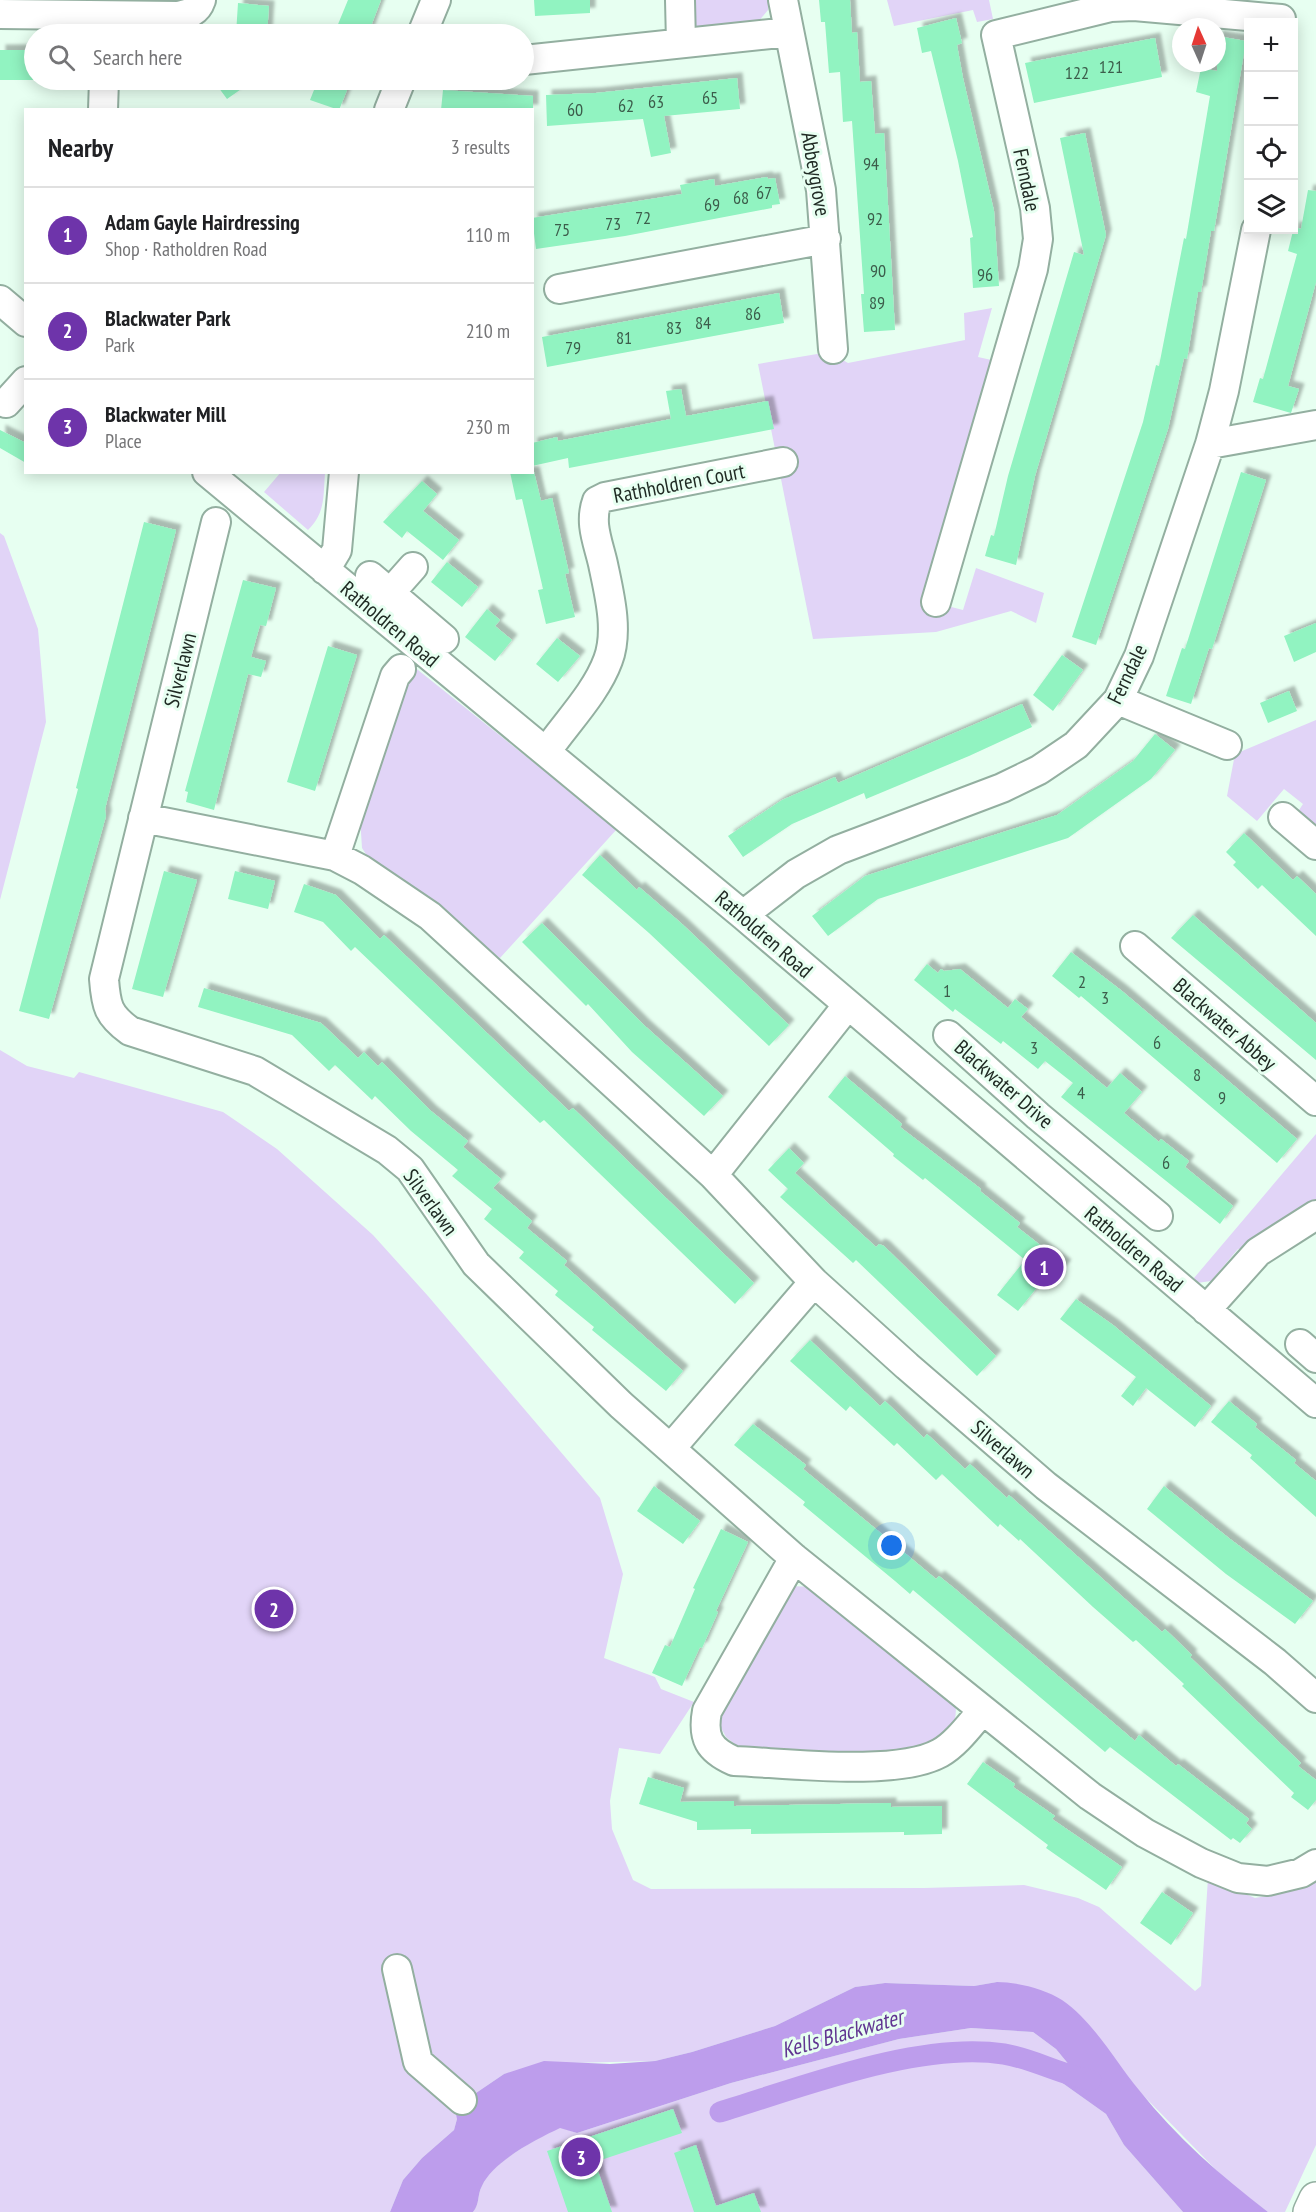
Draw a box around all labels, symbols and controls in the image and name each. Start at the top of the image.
north arrow [1172,18,1226,72]
map controls [1244,18,1298,234]
button: + [1244,18,1298,72]
search box [24,24,534,90]
icon: search [45,41,78,74]
text: Search here [93,43,182,71]
house number: 121 [1099,55,1123,78]
house number: 122 [1065,61,1089,84]
button: − [1244,72,1298,126]
house number: 65 [702,86,718,109]
house number: 63 [648,90,664,113]
house number: 62 [618,94,634,117]
house number: 60 [567,98,583,121]
button: locate [1244,126,1298,180]
street label: Abbeygrove [795,130,837,218]
text: Nearby [48,131,113,164]
text: 3 results [451,134,510,160]
street label: Ferndale [1007,146,1047,214]
house number: 94 [863,152,879,175]
button: layers [1244,180,1298,234]
house number: 67 [756,181,772,204]
house number: 68 [733,186,749,209]
house number: 69 [704,193,720,216]
house number: 72 [635,206,651,229]
house number: 92 [867,207,883,230]
text: Adam Gayle Hairdressing [105,208,300,236]
house number: 73 [605,212,621,235]
house number: 75 [554,218,570,241]
text: 1 [63,222,72,248]
text: 110 m [466,222,510,248]
text: Shop · Ratholdren Road [105,236,267,262]
house number: 90 [870,259,886,282]
house number: 96 [977,263,993,286]
house number: 89 [869,291,885,314]
house number: 86 [745,302,761,325]
text: Blackwater Park [105,304,231,332]
house number: 84 [695,311,711,334]
house number: 83 [666,316,682,339]
text: 2 [63,318,72,344]
text: 210 m [466,318,510,344]
house number: 81 [616,326,632,349]
text: Park [105,332,135,358]
house number: 79 [565,336,581,359]
text: Blackwater Mill [105,400,226,428]
text: 3 [63,414,72,440]
text: 230 m [466,414,510,440]
text: Place [105,428,142,454]
street label: Rathholdren Court [611,457,747,509]
street label: Ratholdren Road [335,575,445,673]
street label: Silverlawn [158,630,202,710]
street label: Ferndale [1101,640,1153,708]
street label: Ratholdren Road [710,884,818,984]
house number: 2 [1078,970,1086,993]
street label: Blackwater Abbey [1168,972,1282,1076]
house number: 1 [943,979,951,1002]
house number: 3 [1101,986,1109,1009]
house number: 6 [1153,1031,1161,1054]
street label: Blackwater Drive [949,1034,1059,1134]
house number: 3 [1030,1036,1038,1059]
house number: 8 [1193,1063,1201,1086]
house number: 4 [1077,1081,1085,1104]
house number: 9 [1218,1086,1226,1109]
house number: 6 [1162,1151,1170,1174]
street label: Silverlawn [398,1163,464,1241]
street label: Ratholdren Road [1079,1200,1189,1298]
pin: 1 [1024,1244,1064,1290]
street label: Silverlawn [965,1414,1041,1484]
your location [877,1531,906,1560]
pin: 2 [254,1586,294,1632]
water label: Kells Blackwater [778,2002,909,2064]
pin: 3 [562,2134,600,2180]

